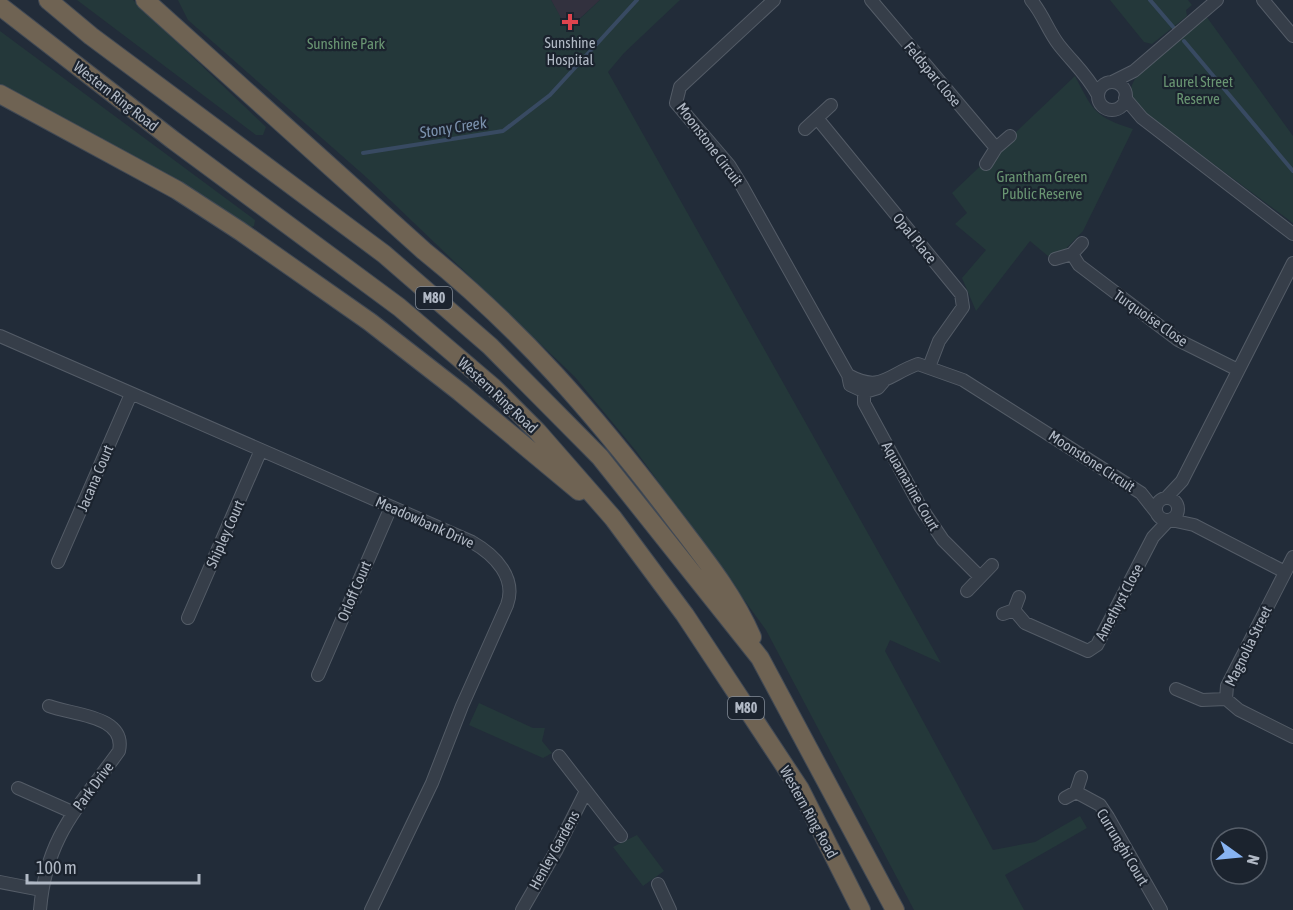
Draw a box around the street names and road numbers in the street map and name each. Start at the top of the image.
street label: Feldspar Close [901,38,965,110]
street label: Western Ring Road [70,58,162,134]
street label: Moonstone Circuit [673,99,747,189]
street label: Opal Place [890,210,940,267]
street label: Turquoise Close [1111,286,1191,350]
road number: M80 [416,287,452,309]
street label: Western Ring Road [455,354,541,436]
street label: Moonstone Circuit [1046,427,1138,495]
street label: Aquamarine Court [879,438,943,534]
street label: Jacana Court [73,442,117,514]
street label: Meadowbank Drive [373,493,477,551]
street label: Shipley Court [202,497,248,571]
street label: Orloff Court [334,558,374,624]
street label: Amethyst Close [1092,561,1146,643]
street label: Magnolia Street [1221,603,1275,689]
road number: M80 [728,697,764,719]
street label: Park Drive [69,758,117,814]
street label: Western Ring Road [777,763,841,861]
street label: Currunghi Court [1094,806,1152,888]
street label: Henley Gardens [525,808,583,892]

